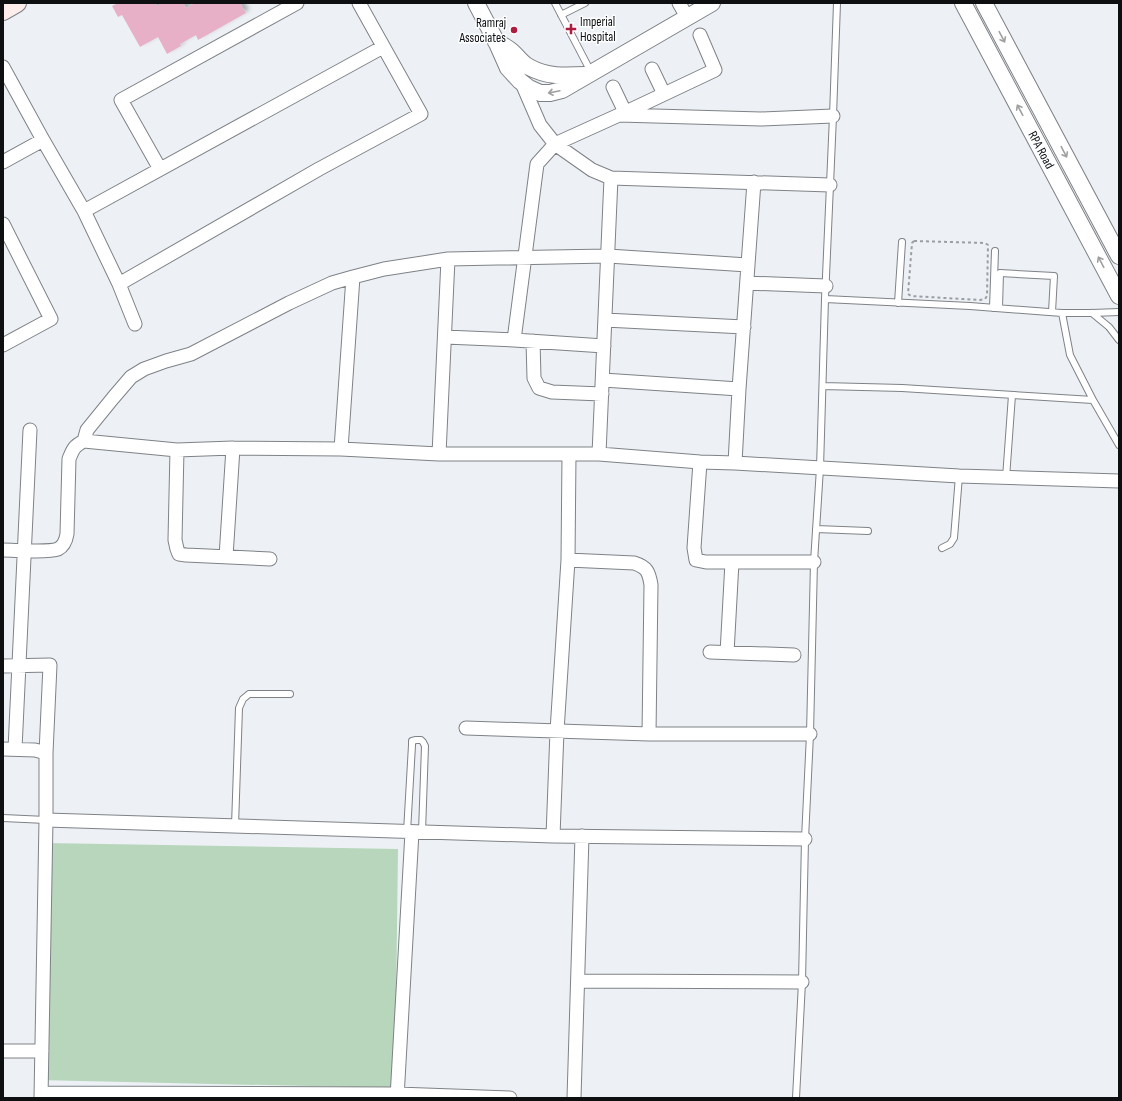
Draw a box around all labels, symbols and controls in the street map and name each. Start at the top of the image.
place label: Imperial Hospital [580,14,616,45]
place label: Ramraj Associates [458,15,506,46]
marker: Imperial Hospital [565,23,577,35]
marker: Ramraj Associates [509,25,519,35]
one-way arrow [999,31,1007,43]
one-way arrow [547,88,560,96]
one-way arrow [1016,104,1023,116]
street label: RPA Road [1024,128,1058,172]
one-way arrow [1060,146,1068,158]
one-way arrow [1096,256,1104,268]

